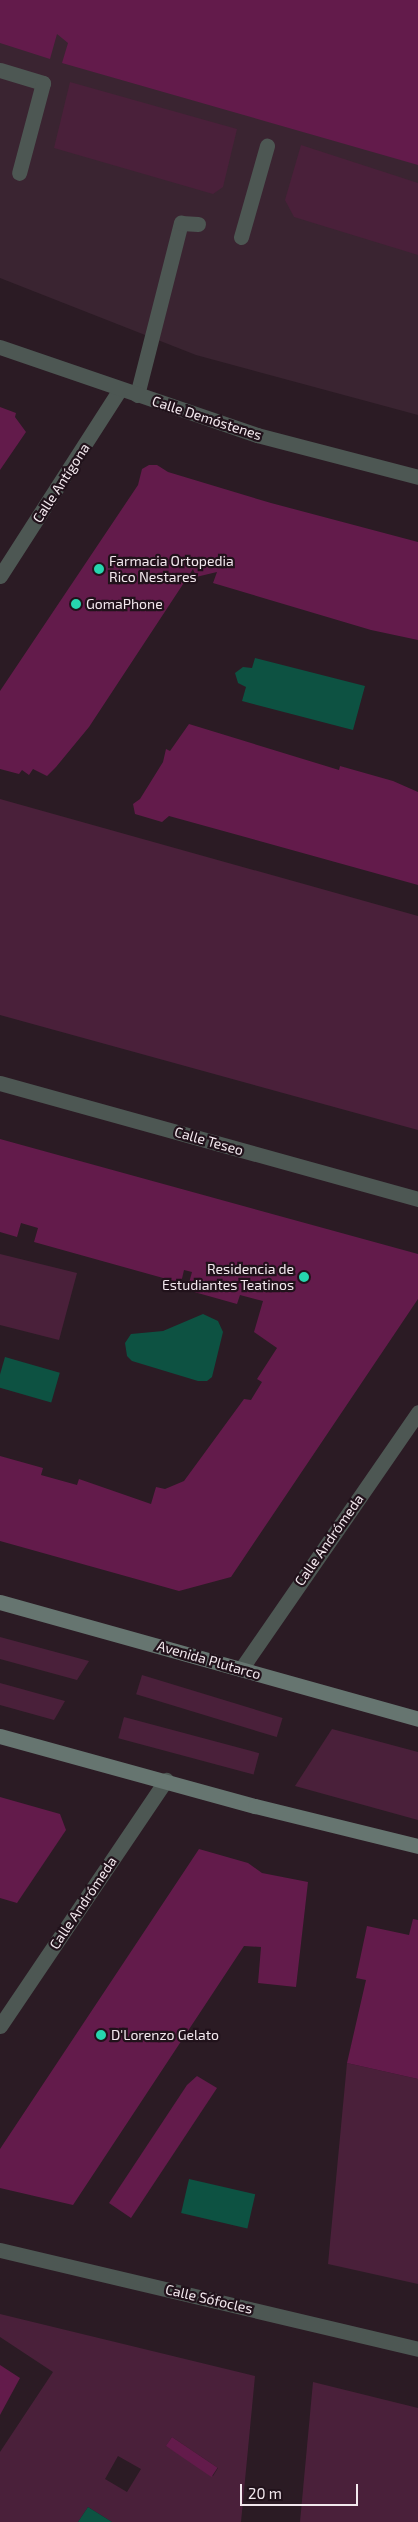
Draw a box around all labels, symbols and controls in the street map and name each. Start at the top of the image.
street label: Calle Demóstenes [150,392,264,444]
street label: Calle Antígona [29,440,93,526]
place label: Farmacia Ortopedia Rico Nestares [109,553,234,586]
marker: Farmacia Ortopedia Rico Nestares [93,563,105,575]
place label: GomaPhone [86,596,163,612]
marker: GomaPhone [70,598,82,610]
street label: Calle Teseo [172,1123,246,1159]
place label: Residencia de Estudiantes Teatinos [162,1261,294,1294]
marker: Residencia de Estudiantes Teatinos [298,1271,310,1283]
street label: Calle Andrómeda [291,1491,367,1589]
street label: Avenida Plutarco [155,1637,263,1683]
street label: Calle Andrómeda [46,1853,120,1953]
place label: D'Lorenzo Gelato [111,2027,219,2043]
marker: D'Lorenzo Gelato [95,2029,107,2041]
street label: Calle Sófocles [164,2281,254,2317]
scale bar [243,2474,360,2506]
text: 20 m [248,2484,282,2502]

